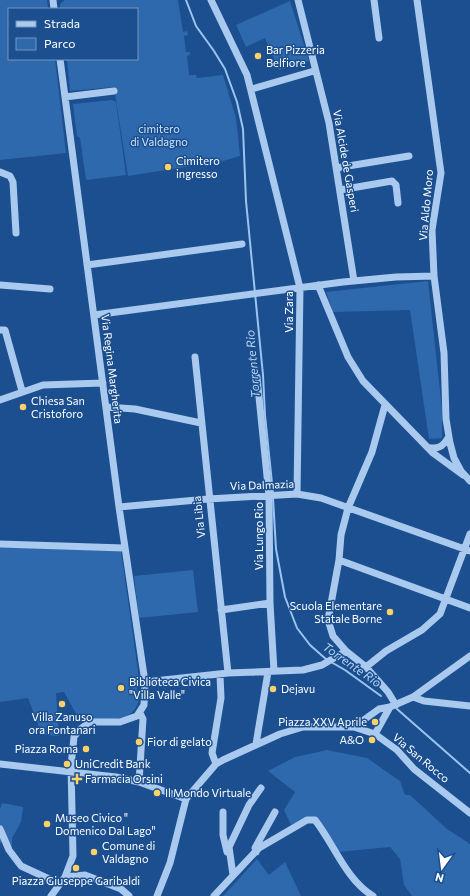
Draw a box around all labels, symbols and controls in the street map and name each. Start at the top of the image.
legend [8,8,138,60]
text: Strada [44,16,80,30]
text: Parco [44,36,76,50]
place label: Bar Pizzeria Belfiore [266,43,325,69]
marker: Bar Pizzeria Belfiore [253,51,263,61]
street label: Via Alcide de Gasperi [331,109,362,213]
park label: cimitero di Valdagno [130,122,188,148]
place label: Cimitero ingresso [176,154,220,180]
marker: Cimitero ingresso [163,162,173,172]
street label: Via Aldo Moro [416,168,435,241]
street label: Via Zara [282,291,295,333]
street label: Via Regina Margherita [99,313,126,424]
water label: Torrente Rio [242,329,262,399]
place label: Chiesa San Cristoforo [31,394,85,420]
marker: Chiesa San Cristoforo [18,402,28,412]
street label: Via Dalmazia [230,477,294,492]
street label: Via Libia [190,495,207,539]
street label: Via Lungo Rio [252,501,265,570]
place label: Scuola Elementare Statale Borne [290,599,382,625]
marker: Scuola Elementare Statale Borne [385,607,395,617]
water label: Torrente Rio [321,639,385,689]
place label: Biblioteca Civica "Villa Valle" [129,675,211,701]
place label: Dejavu [281,682,315,695]
marker: Biblioteca Civica "Villa Valle" [116,683,126,693]
marker: Dejavu [268,684,278,694]
marker: Villa Zanuso ora Fontanari [57,699,67,709]
place label: Villa Zanuso ora Fontanari [28,710,96,736]
place label: Piazza XXV Aprile [278,715,367,728]
marker: Piazza XXV Aprile [370,717,380,727]
street label: Via San Rocco [390,730,453,785]
place label: A&O [339,733,364,746]
place label: Fior di gelato [147,735,212,748]
marker: A&O [367,735,377,745]
marker: Fior di gelato [134,737,144,747]
place label: Piazza Roma [15,742,78,755]
marker: Piazza Roma [81,744,91,754]
place label: UniCredit Bank [75,757,151,770]
marker: UniCredit Bank [62,759,72,769]
place label: Farmacia Orsini [85,772,163,785]
marker: Farmacia Orsini [72,774,82,784]
place label: Il Mondo Virtuale [165,786,251,799]
marker: Il Mondo Virtuale [152,788,162,798]
place label: Museo Civico " Domenico Dal Lago" [55,811,156,837]
marker: Museo Civico " Domenico Dal Lago" [42,819,52,829]
place label: Comune di Valdagno [102,839,155,865]
marker: Comune di Valdagno [89,847,99,857]
north arrow [422,848,462,888]
marker: Piazza Giuseppe Garibaldi [71,863,81,873]
text: N [434,871,445,885]
place label: Piazza Giuseppe Garibaldi [12,874,140,887]

